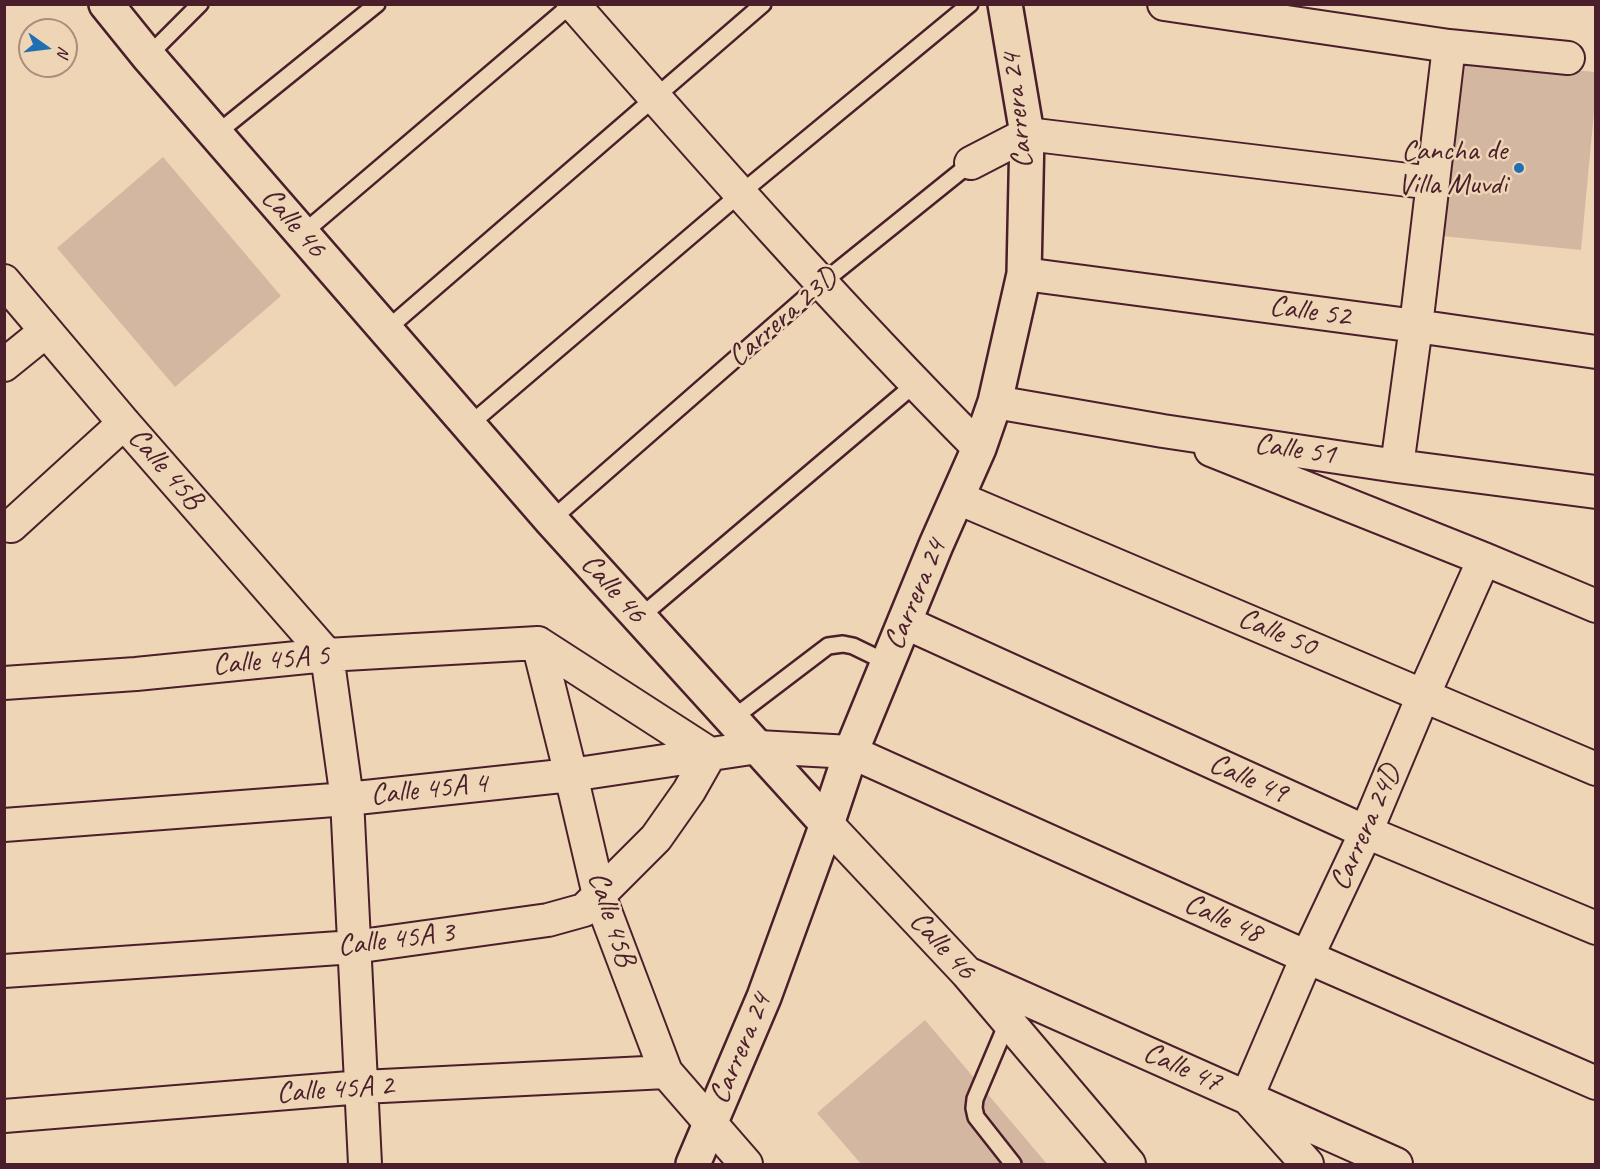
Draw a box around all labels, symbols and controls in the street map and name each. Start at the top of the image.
north arrow [18,18,78,78]
text: N [53,45,74,59]
street label: Carrera 24 [994,51,1042,171]
place label: Cancha de Villa Muvdi [1398,133,1507,204]
marker: Cancha de Villa Muvdi [1512,161,1526,175]
street label: Calle 46 [253,180,333,266]
street label: Carrera 23D [721,261,845,375]
street label: Calle 52 [1267,289,1353,335]
street label: Calle 45B [120,421,210,517]
street label: Calle 51 [1252,427,1338,473]
street label: Carrera 24 [877,535,955,655]
street label: Calle 46 [572,547,654,631]
street label: Calle 50 [1232,601,1322,665]
street label: Calle 45A 5 [211,638,331,684]
street label: Calle 49 [1203,746,1293,812]
street label: Carrera 24D [1322,760,1410,896]
street label: Calle 45A 4 [369,766,489,814]
street label: Calle 45B [579,867,643,971]
street label: Calle 48 [1178,886,1268,952]
street label: Calle 46 [901,904,983,988]
street label: Calle 45A 3 [336,915,456,965]
street label: Carrera 24 [702,989,780,1109]
street label: Calle 47 [1137,1035,1227,1101]
street label: Calle 45A 2 [275,1068,395,1112]

